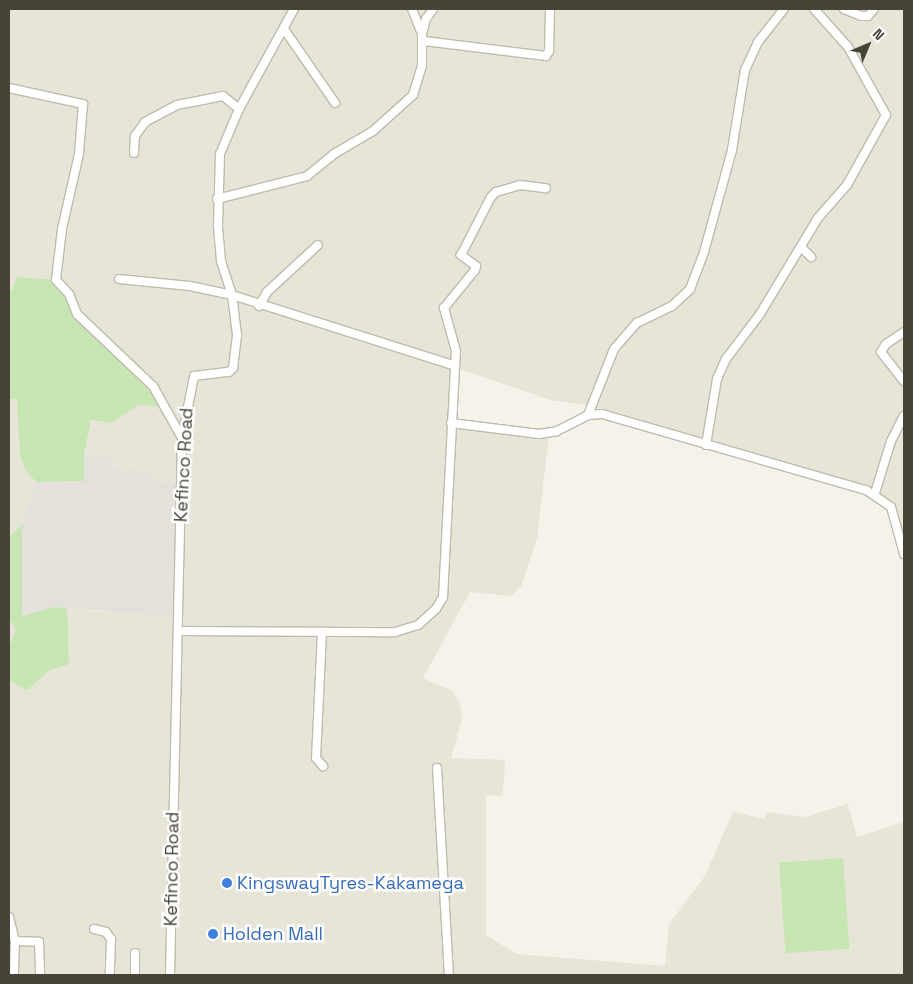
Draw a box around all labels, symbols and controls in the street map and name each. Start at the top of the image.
north arrow [843,20,893,70]
text: N [869,25,888,44]
street label: Kefinco Road [170,407,198,523]
street label: Kefinco Road [160,812,184,926]
place label: KingswayTyres-Kakamega [237,872,464,894]
marker: KingswayTyres-Kakamega [221,877,233,889]
place label: Holden Mall [223,923,323,945]
marker: Holden Mall [207,928,219,940]

